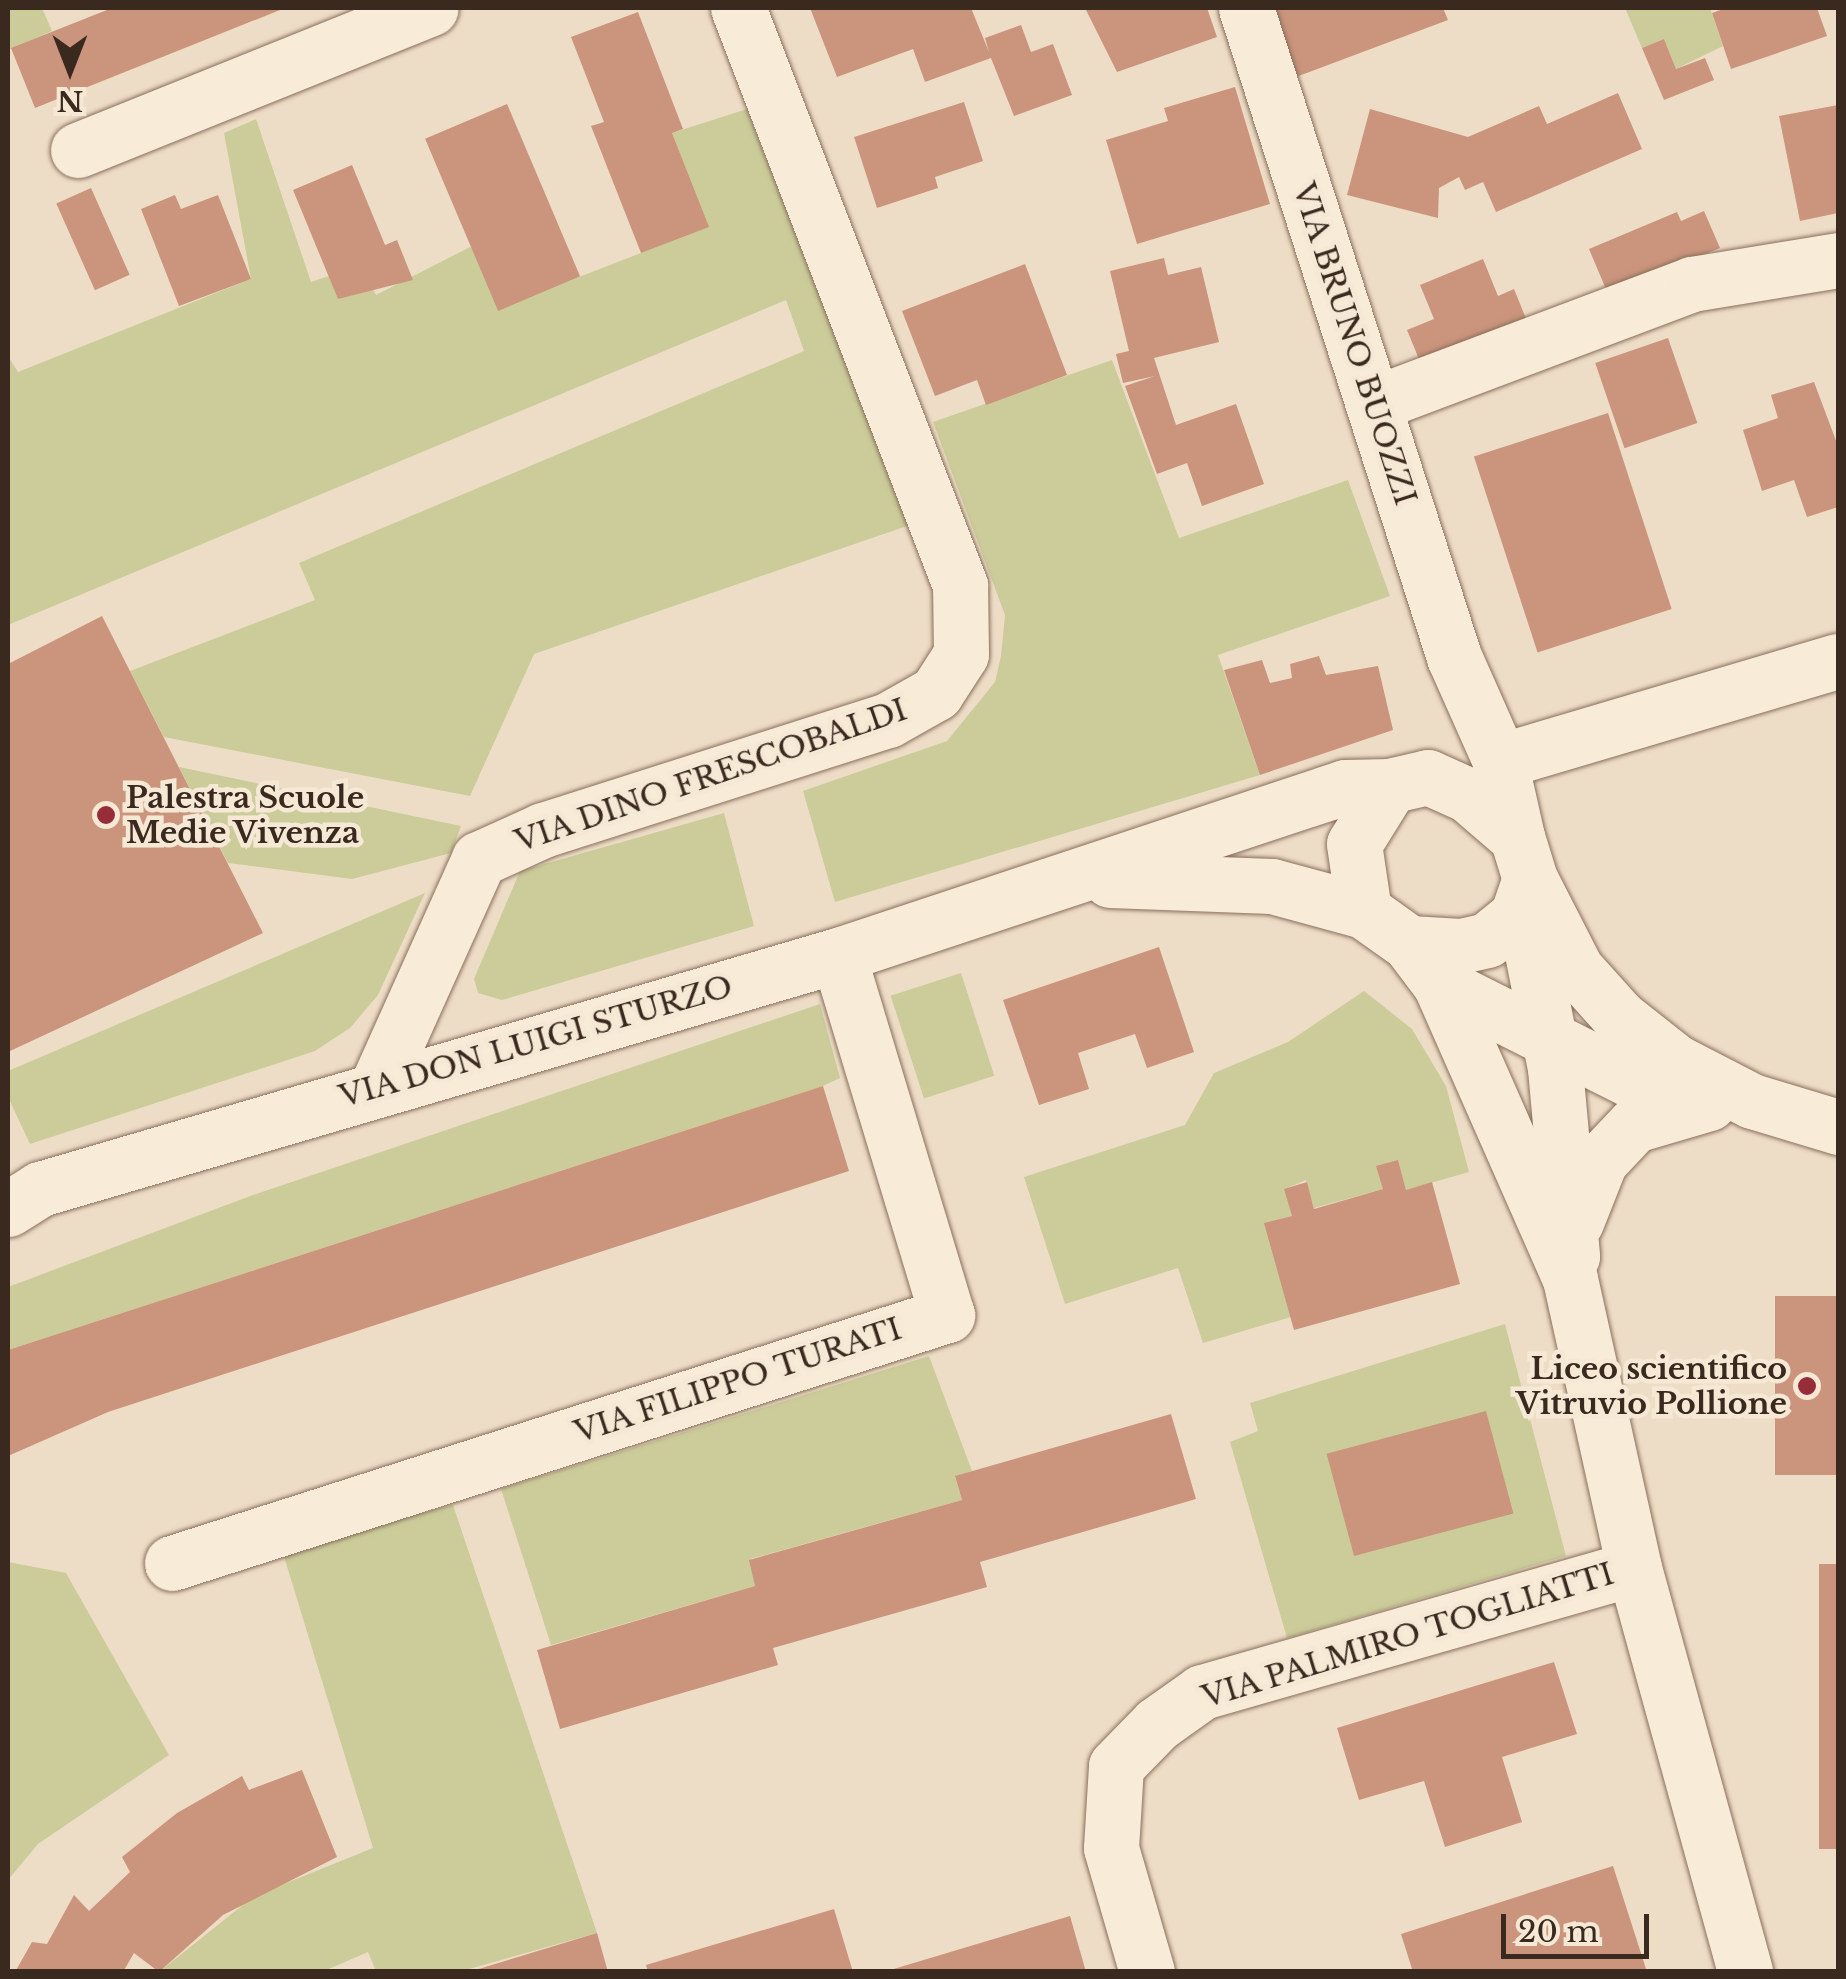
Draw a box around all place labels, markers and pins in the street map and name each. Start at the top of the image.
place label: Palestra Scuole Medie Vivenza [126,780,364,850]
marker: Palestra Scuole Medie Vivenza [95,804,117,826]
place label: Liceo scientifico Vitruvio Pollione [1516,1351,1787,1422]
marker: Liceo scientifico Vitruvio Pollione [1796,1375,1818,1397]

